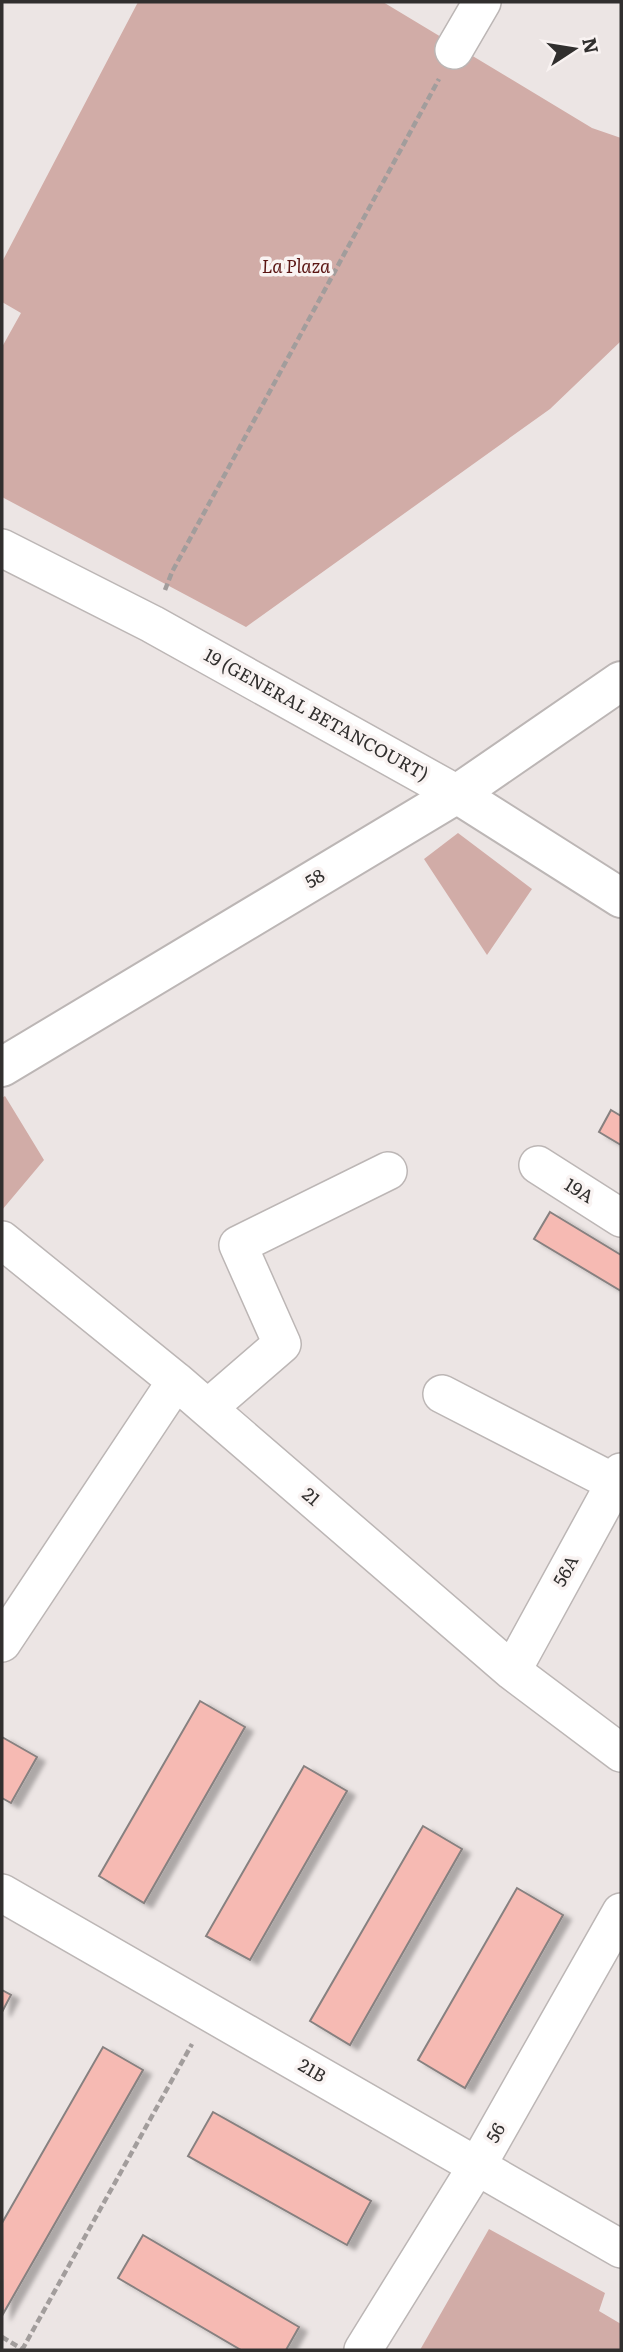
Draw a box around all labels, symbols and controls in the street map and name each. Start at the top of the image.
north arrow [539,14,609,84]
text: N [576,35,607,56]
park label: La Plaza [262,252,331,279]
street label: 19 (GENERAL BETANCOURT) [200,641,434,787]
street label: 58 [299,861,329,894]
street label: 19A [560,1170,600,1209]
street label: 21 [297,1480,327,1511]
street label: 56A [545,1550,584,1591]
street label: 21B [294,2051,332,2089]
street label: 56 [478,2117,511,2147]

